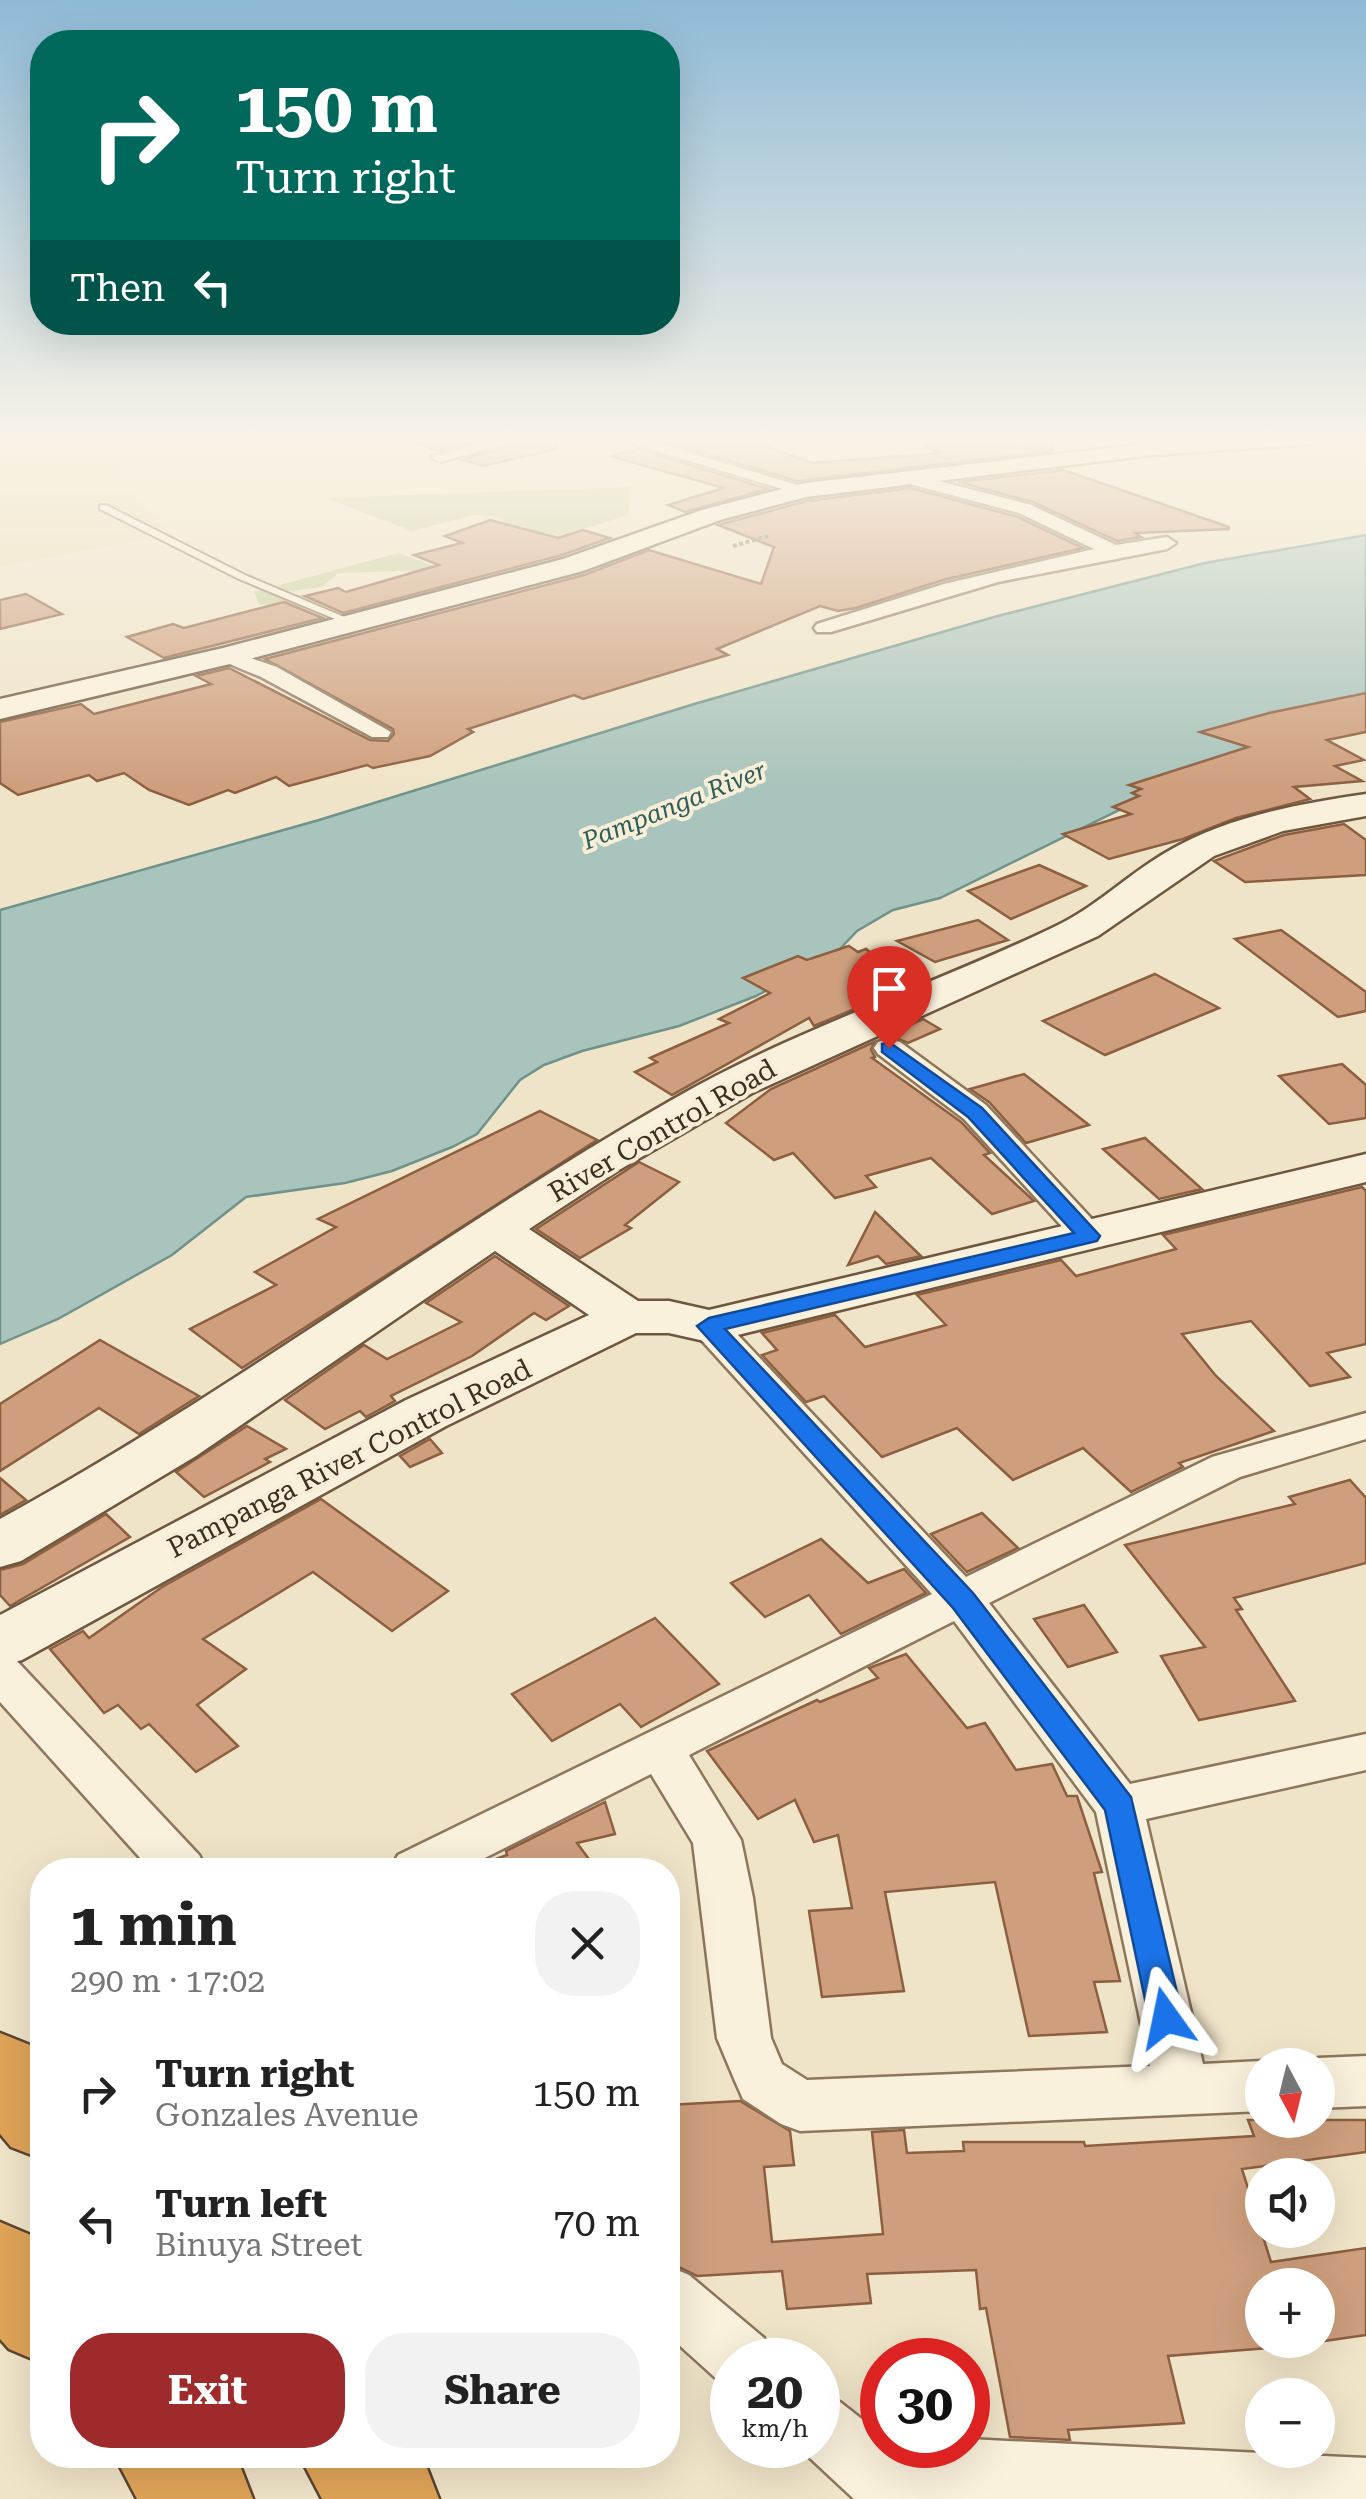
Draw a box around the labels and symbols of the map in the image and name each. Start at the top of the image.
water label: Pampanga River [577,755,771,856]
pin [847,946,932,1049]
street label: River Control Road [543,1052,782,1209]
street label: Pampanga River Control Road [162,1352,537,1565]
position arrow [1114,1966,1218,2070]
north arrow [1245,2048,1335,2138]
speed limit sign: 30 [860,2338,990,2468]

